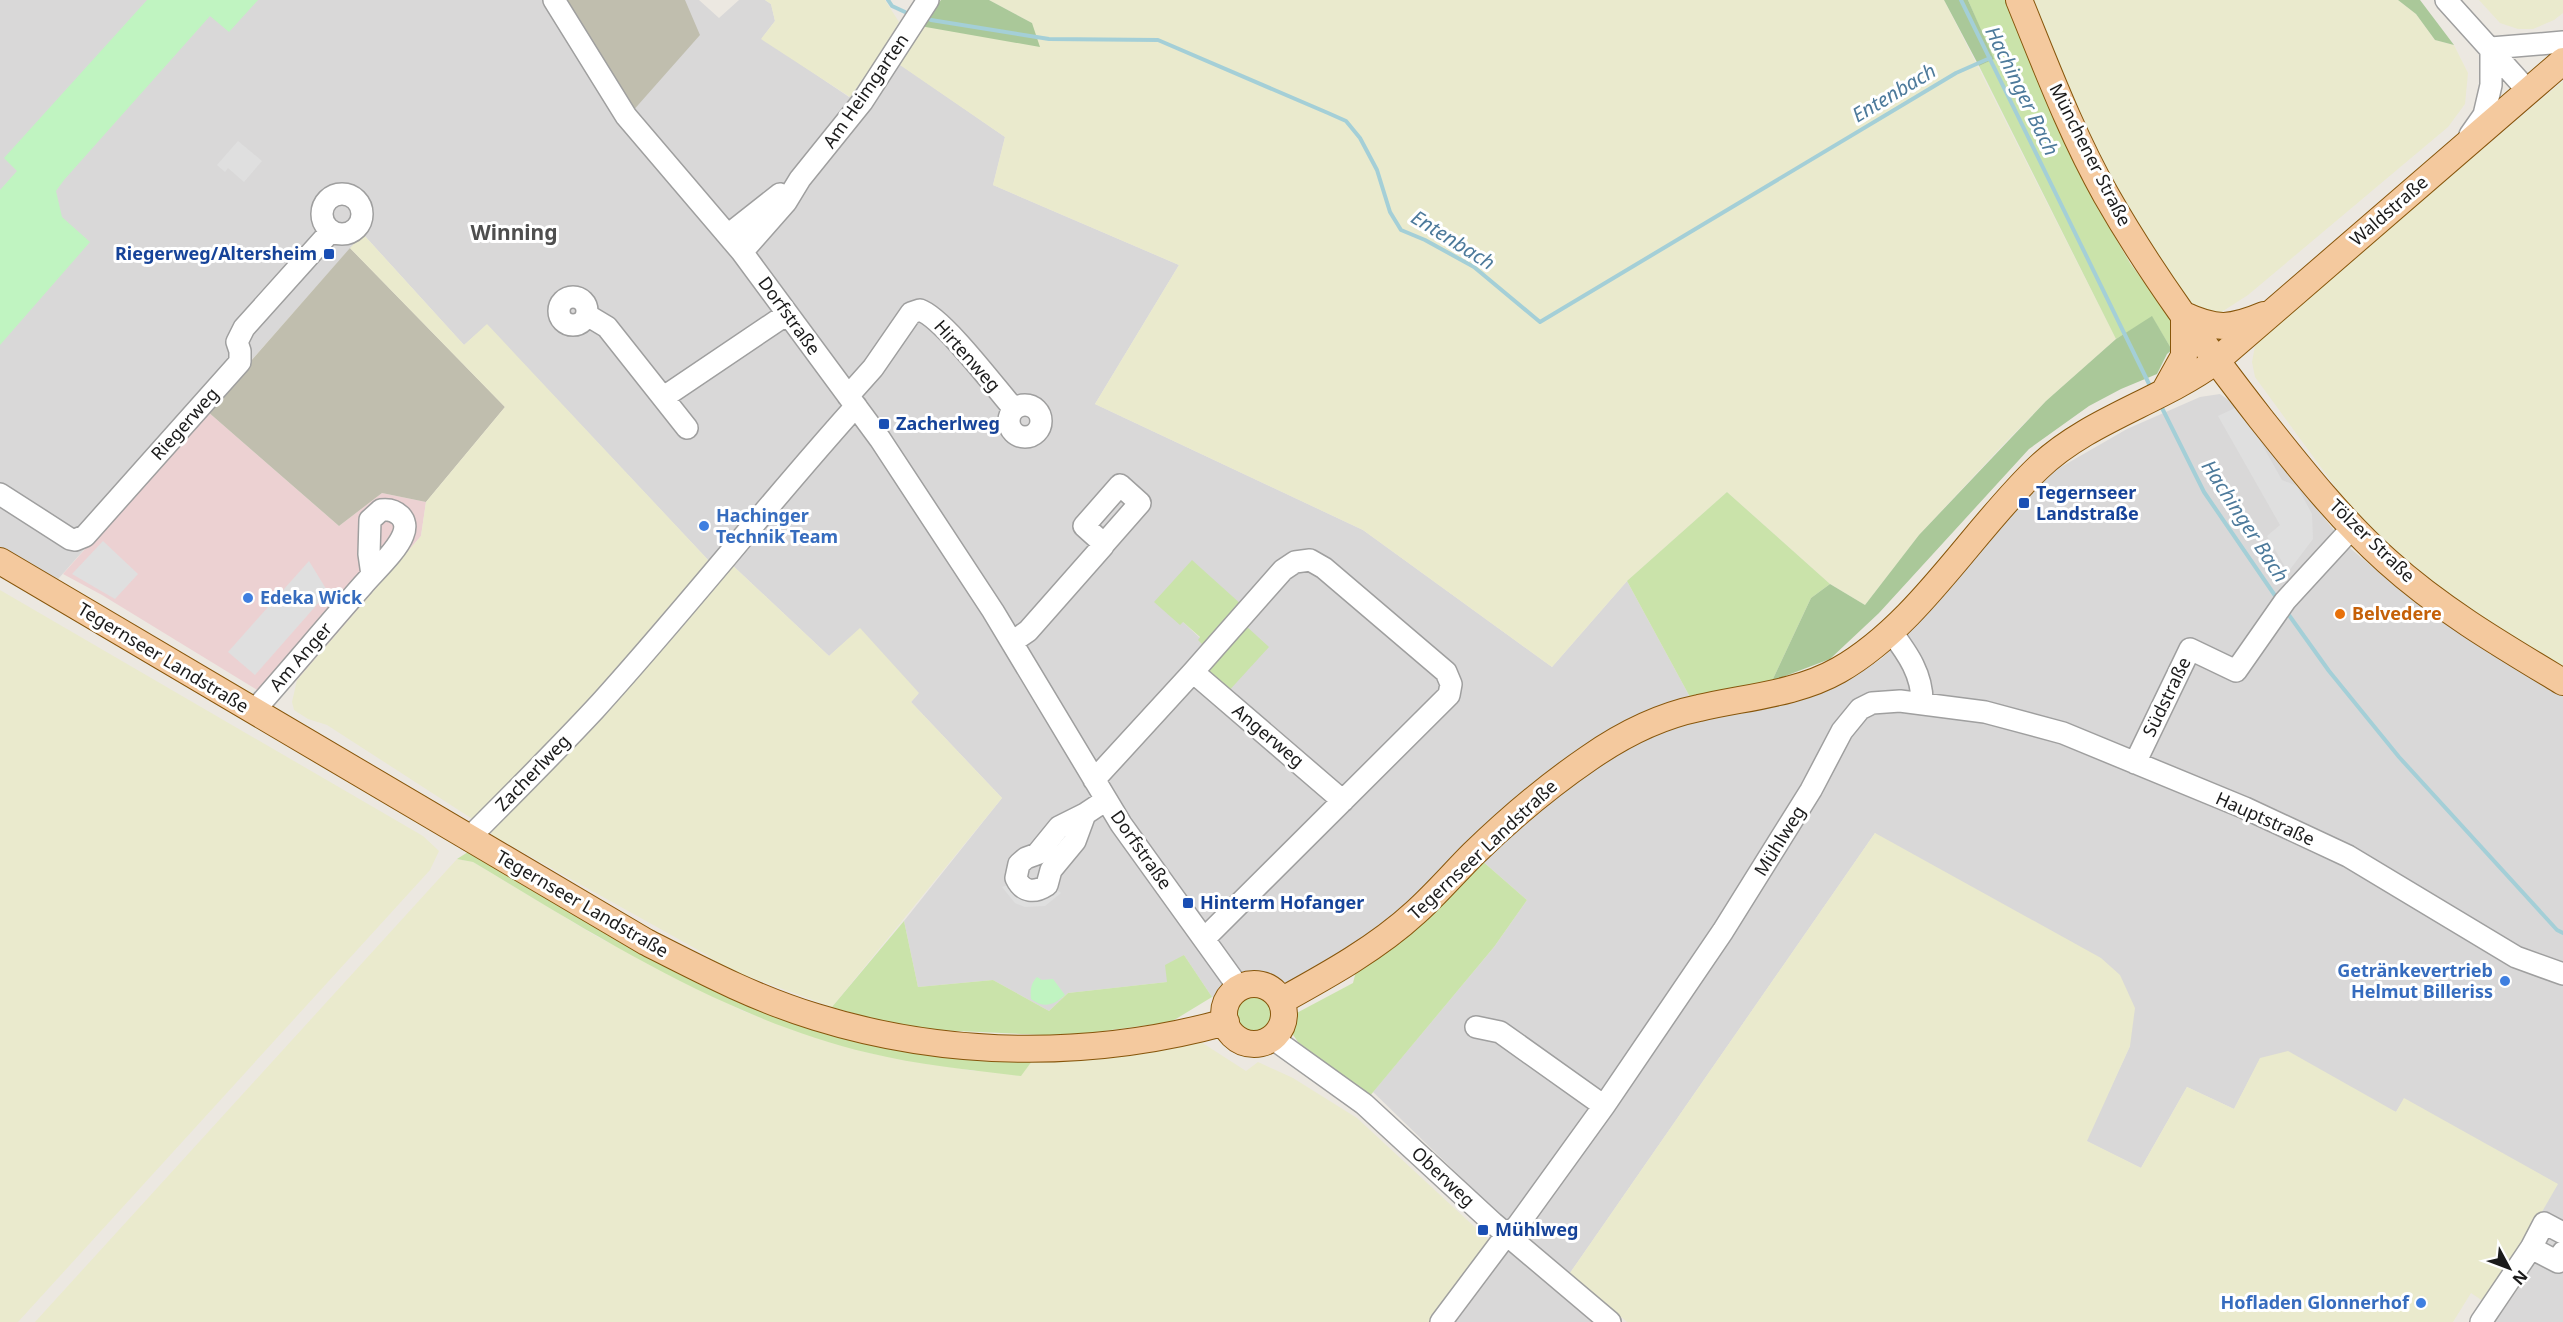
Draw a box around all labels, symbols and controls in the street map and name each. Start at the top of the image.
water label: Hachinger Bach [1979,21,2066,160]
street label: Am Heimgarten [817,29,914,152]
water label: Entenbach [1847,57,1941,128]
street label: Münchener Straße [2045,79,2137,230]
street label: Waldstraße [2344,170,2432,251]
water label: Entenbach [1406,203,1500,276]
district label: Winning [470,218,558,246]
place label: Riegerweg/Altersheim [115,241,317,265]
marker: Riegerweg/Altersheim [322,247,336,261]
street label: Dorfstraße [753,271,826,359]
street label: Hirtenweg [929,314,1006,396]
street label: Riegerweg [145,382,223,465]
place label: Zacherlweg [896,411,1000,435]
marker: Zacherlweg [877,417,891,431]
water label: Hachinger Bach [2196,454,2295,587]
place label: Tegernseer Landstraße [2036,480,2139,525]
street label: Tölzer Straße [2325,493,2421,587]
marker: Tegernseer Landstraße [2017,496,2031,510]
place label: Hachinger Technik Team [716,503,838,548]
marker: Hachinger Technik Team [697,519,711,533]
place label: Edeka Wick [260,585,363,609]
marker: Edeka Wick [241,591,255,605]
street label: Tegernseer Landstraße [74,597,253,718]
place label: Belvedere [2352,601,2442,625]
marker: Belvedere [2333,607,2347,621]
street label: Am Anger [264,616,337,696]
street label: Südstraße [2136,653,2196,740]
street label: Angerweg [1228,698,1310,772]
street label: Zacherlweg [490,729,575,816]
street label: Tegernseer Landstraße [1403,774,1562,925]
street label: Hauptstraße [2212,786,2319,851]
street label: Mühlweg [1748,801,1810,880]
street label: Dorfstraße [1106,805,1178,894]
street label: Tegernseer Landstraße [492,844,673,962]
place label: Hinterm Hofanger [1200,890,1364,914]
marker: Hinterm Hofanger [1181,896,1195,910]
place label: Getränkevertrieb Helmut Billeriss [2337,958,2493,1003]
marker: Getränkevertrieb Helmut Billeriss [2498,974,2512,988]
street label: Oberweg [1407,1141,1480,1212]
place label: Mühlweg [1495,1217,1578,1241]
marker: Mühlweg [1476,1223,1490,1237]
north arrow [2479,1238,2539,1298]
text: N [2508,1266,2533,1290]
place label: Hofladen Glonnerhof [2220,1290,2410,1314]
marker: Hofladen Glonnerhof [2414,1296,2428,1310]

